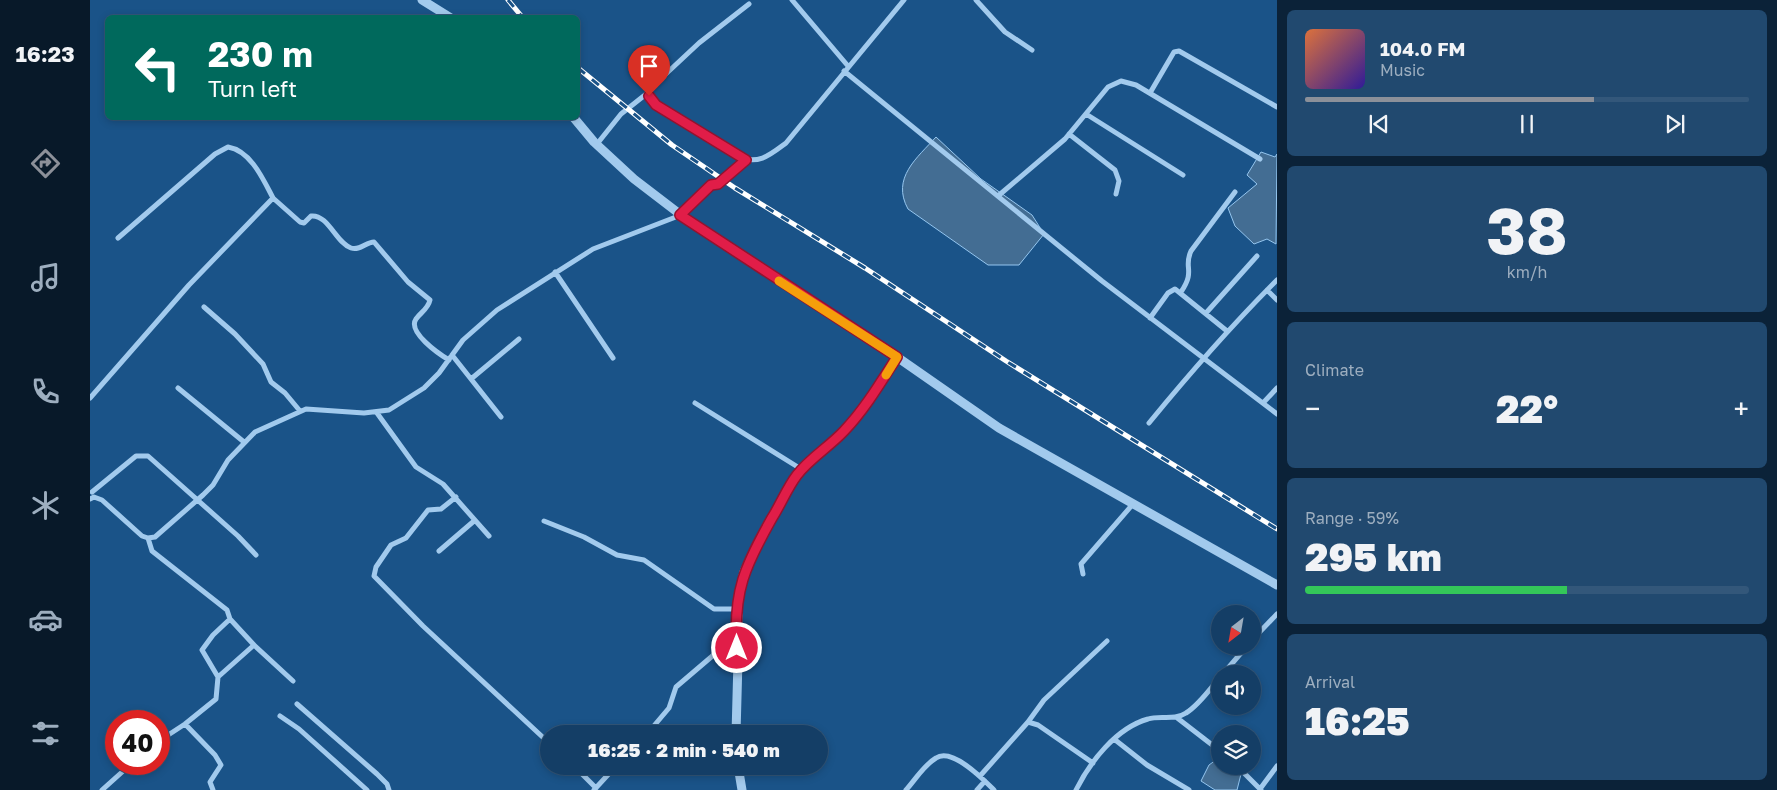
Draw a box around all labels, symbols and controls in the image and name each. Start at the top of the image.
text: 230 m [208,33,313,75]
icon: left [125,35,190,100]
text: 104.0 FM [1380,37,1465,60]
text: 16:23 [15,40,75,67]
pin [628,45,670,96]
icon: arrive [635,52,663,80]
text: Music [1380,60,1425,80]
text: Turn left [208,75,297,102]
icon: previous [1365,110,1393,138]
icon: pause [1513,110,1541,138]
icon: next [1661,110,1689,138]
icon: directions [28,146,63,181]
text: 38 [1486,190,1568,268]
icon: music [28,260,63,295]
text: km/h [1507,262,1547,282]
text: Climate [1305,360,1364,380]
icon: phone [28,374,63,409]
text: 22° [1496,386,1558,431]
text: − [1305,392,1320,425]
text: + [1734,392,1749,425]
icon: climate [28,488,63,523]
text: Range · 59% [1305,508,1399,528]
text: 295 km [1305,534,1442,579]
icon: car [28,602,63,637]
north arrow [1211,605,1261,655]
map controls [1211,605,1261,775]
position arrow [710,621,762,673]
button: sound [1211,665,1261,715]
text: Arrival [1305,672,1355,692]
text: 16:25 [1305,698,1410,743]
speed limit sign: 40 [105,710,170,775]
icon: filters [28,716,63,751]
button: layers [1211,725,1261,775]
text: 16:25 · 2 min · 540 m [588,738,780,761]

